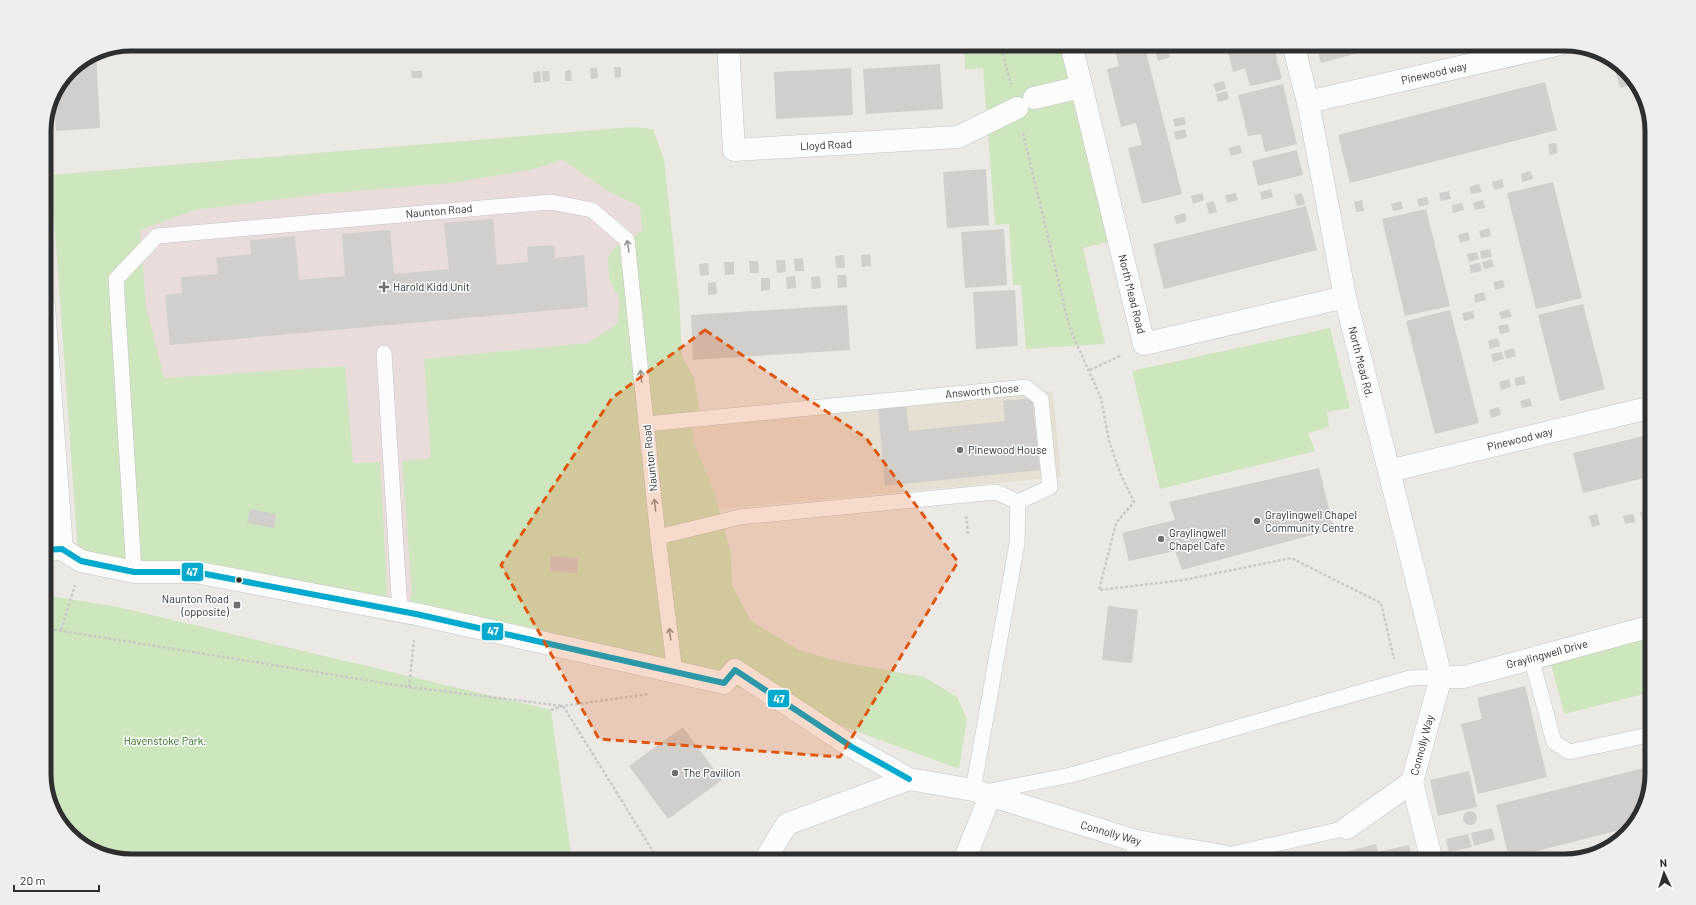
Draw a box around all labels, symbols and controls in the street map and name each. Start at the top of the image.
street label: Pinewood way [1400,59,1468,86]
street label: Lloyd Road [800,137,852,152]
street label: Naunton Road [405,201,473,220]
one-way arrow [624,240,632,253]
street label: North Mead Road [1116,253,1149,335]
place label: Harold Kidd Unit [393,280,470,293]
marker: Harold Kidd Unit [378,281,390,293]
street label: North Mead Rd. [1346,325,1377,399]
one-way arrow [637,370,645,383]
street label: Answorth Close [945,381,1019,400]
street label: Naunton Road [640,424,659,492]
street label: Pinewood way [1486,424,1554,453]
place label: Pinewood House [968,443,1047,456]
marker: Pinewood House [955,445,965,455]
one-way arrow [651,499,658,512]
place label: Graylingwell Chapel Community Centre [1265,508,1357,534]
marker: Graylingwell Chapel Community Centre [1252,516,1262,526]
place label: Graylingwell Chapel Cafe [1169,526,1226,552]
marker: Graylingwell Chapel Cafe [1156,534,1166,544]
line badge: 47 [181,562,204,582]
text: 47 [186,565,198,578]
unlabelled marker [234,575,244,585]
place label: Naunton Road (opposite) [162,592,229,618]
marker: Naunton Road (opposite) [232,600,242,610]
line badge: 47 [481,622,504,641]
text: 47 [487,624,499,637]
one-way arrow [666,628,674,641]
street label: Graylingwell Drive [1505,636,1589,671]
line badge: 47 [767,689,790,708]
text: 47 [773,692,785,705]
street label: Connolly Way [1407,713,1436,777]
park label: Havenstoke Park. [124,734,206,747]
place label: The Pavilion [683,766,741,779]
marker: The Pavilion [670,768,680,778]
street label: Connolly Way [1079,818,1143,847]
north arrow [1644,853,1684,893]
text: N [1659,856,1667,869]
scale bar [14,867,99,893]
text: 20 m [20,873,46,887]

